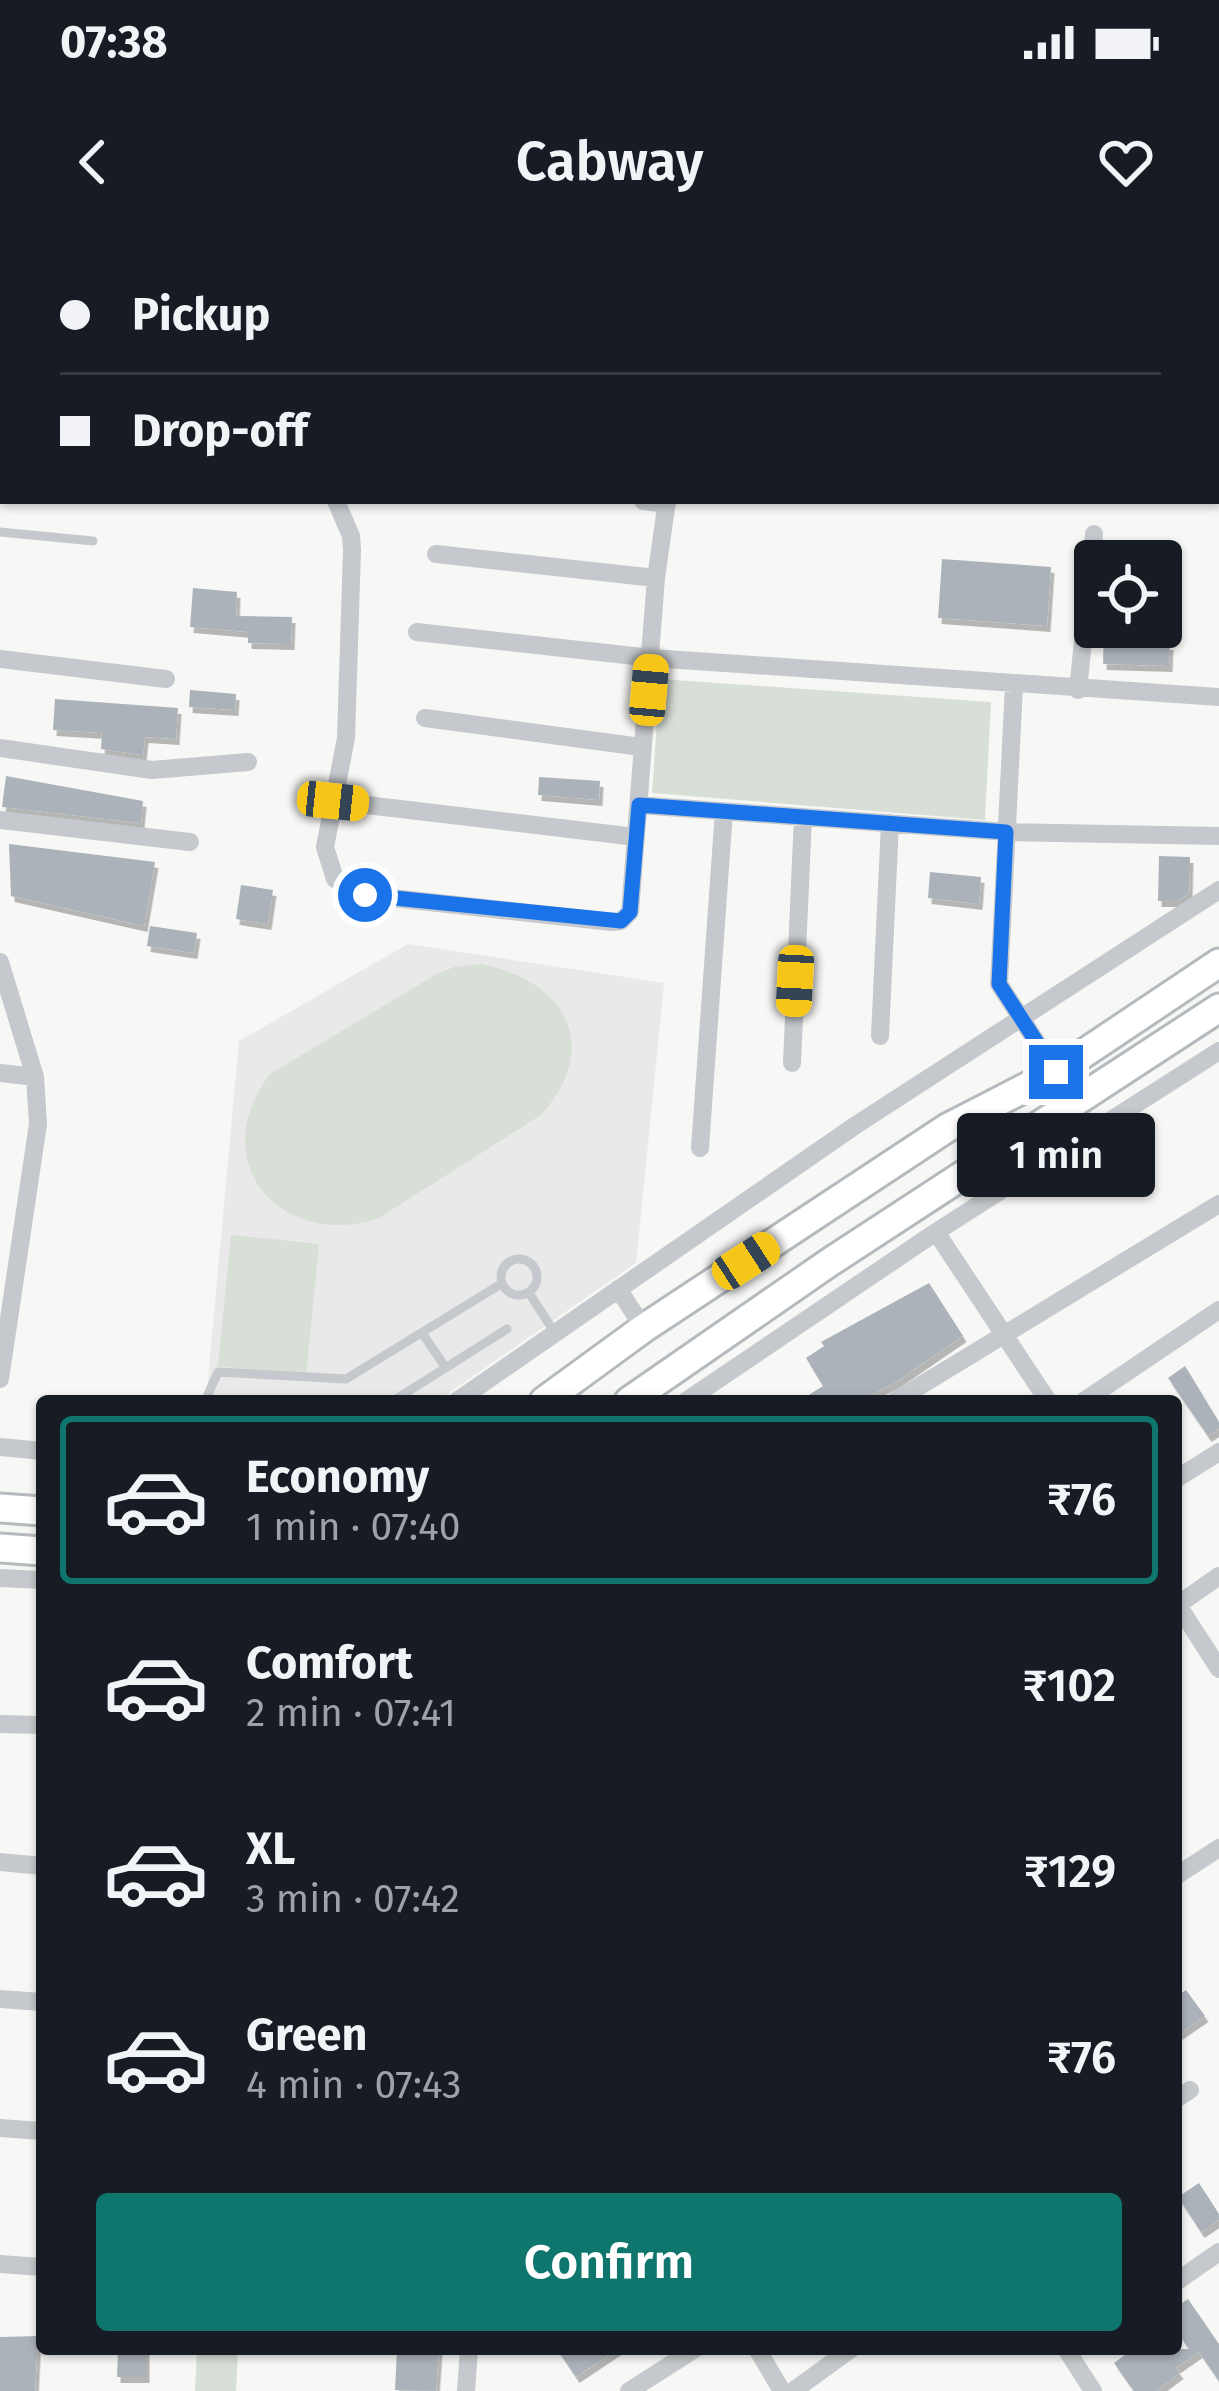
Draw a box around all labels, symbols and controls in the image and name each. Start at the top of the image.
text: 07:38 [60,15,168,69]
icon: back [60,129,126,195]
icon: heart [1093,129,1159,195]
text: Cabway [516,130,703,194]
text: Pickup [132,288,270,342]
text: Drop-off [132,404,308,458]
map controls [1074,540,1182,648]
button: locate [1074,540,1182,648]
car [628,653,670,727]
car [295,779,371,823]
route start [338,868,392,922]
car [775,944,815,1018]
route end [1029,1045,1083,1099]
callout: 1 min [957,1114,1155,1198]
text: 1 min [1009,1132,1103,1178]
car [706,1226,786,1296]
icon: car [102,1446,210,1554]
text: Economy [246,1450,429,1504]
text: ₹76 [1047,1473,1116,1527]
text: 1 min · 07:40 [246,1504,461,1550]
icon: car [102,1632,210,1740]
text: Comfort [246,1636,413,1690]
text: ₹102 [1023,1659,1116,1713]
text: 2 min · 07:41 [246,1690,456,1736]
icon: car [102,1818,210,1926]
text: XL [246,1822,295,1876]
text: ₹129 [1024,1845,1116,1899]
text: 3 min · 07:42 [246,1876,460,1922]
icon: car [102,2004,210,2112]
text: Green [246,2008,367,2062]
text: ₹76 [1047,2031,1116,2085]
text: 4 min · 07:43 [246,2062,461,2108]
button: Confirm [96,2193,1122,2331]

